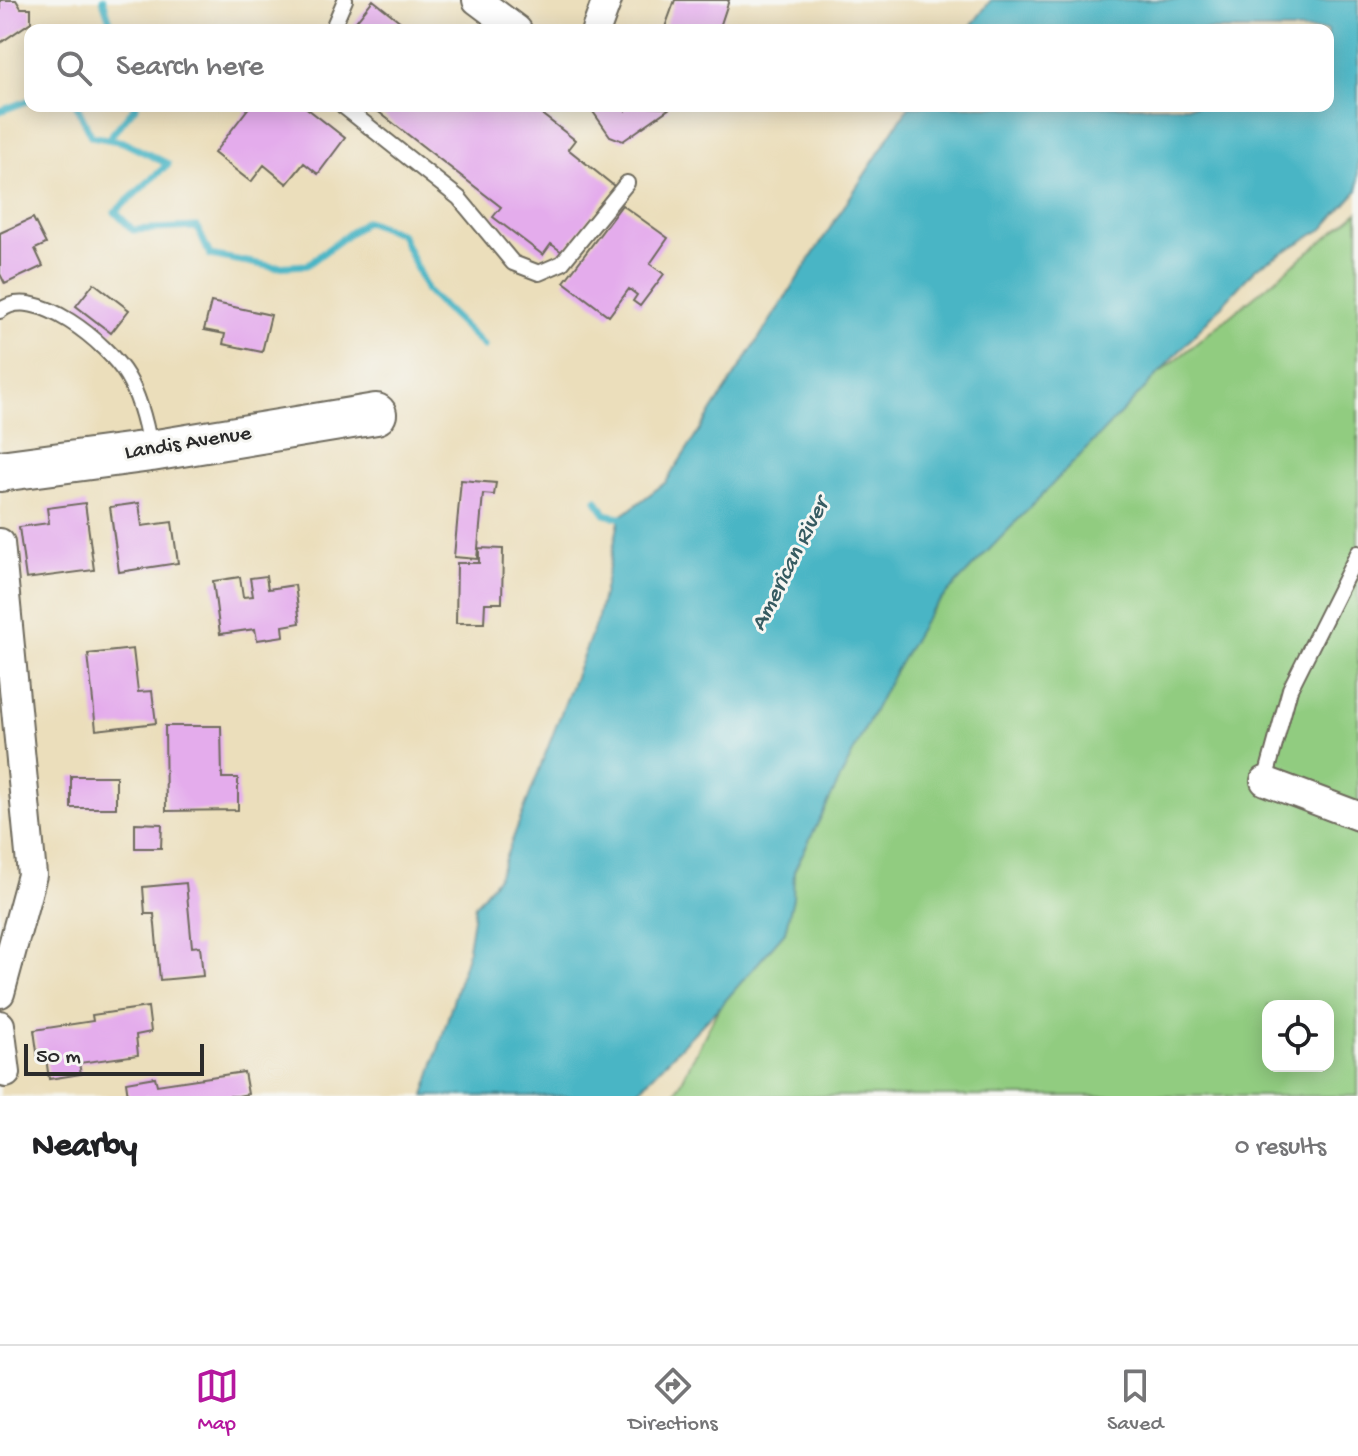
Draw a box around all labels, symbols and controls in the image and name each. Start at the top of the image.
search box [24,24,1334,112]
icon: search [52,46,96,90]
text: Search here [116,51,264,86]
street label: Landis Avenue [123,421,254,467]
water label: American River [745,490,839,636]
map controls [1262,1000,1334,1072]
button: locate [1262,1000,1334,1072]
scale bar [24,1040,204,1076]
text: 50 m [36,1045,81,1071]
text: Nearby [32,1128,137,1168]
text: 0 results [1235,1133,1326,1164]
tab: Map [195,1364,239,1438]
tab: Directions [628,1364,718,1438]
tab: Saved [1107,1364,1163,1438]

